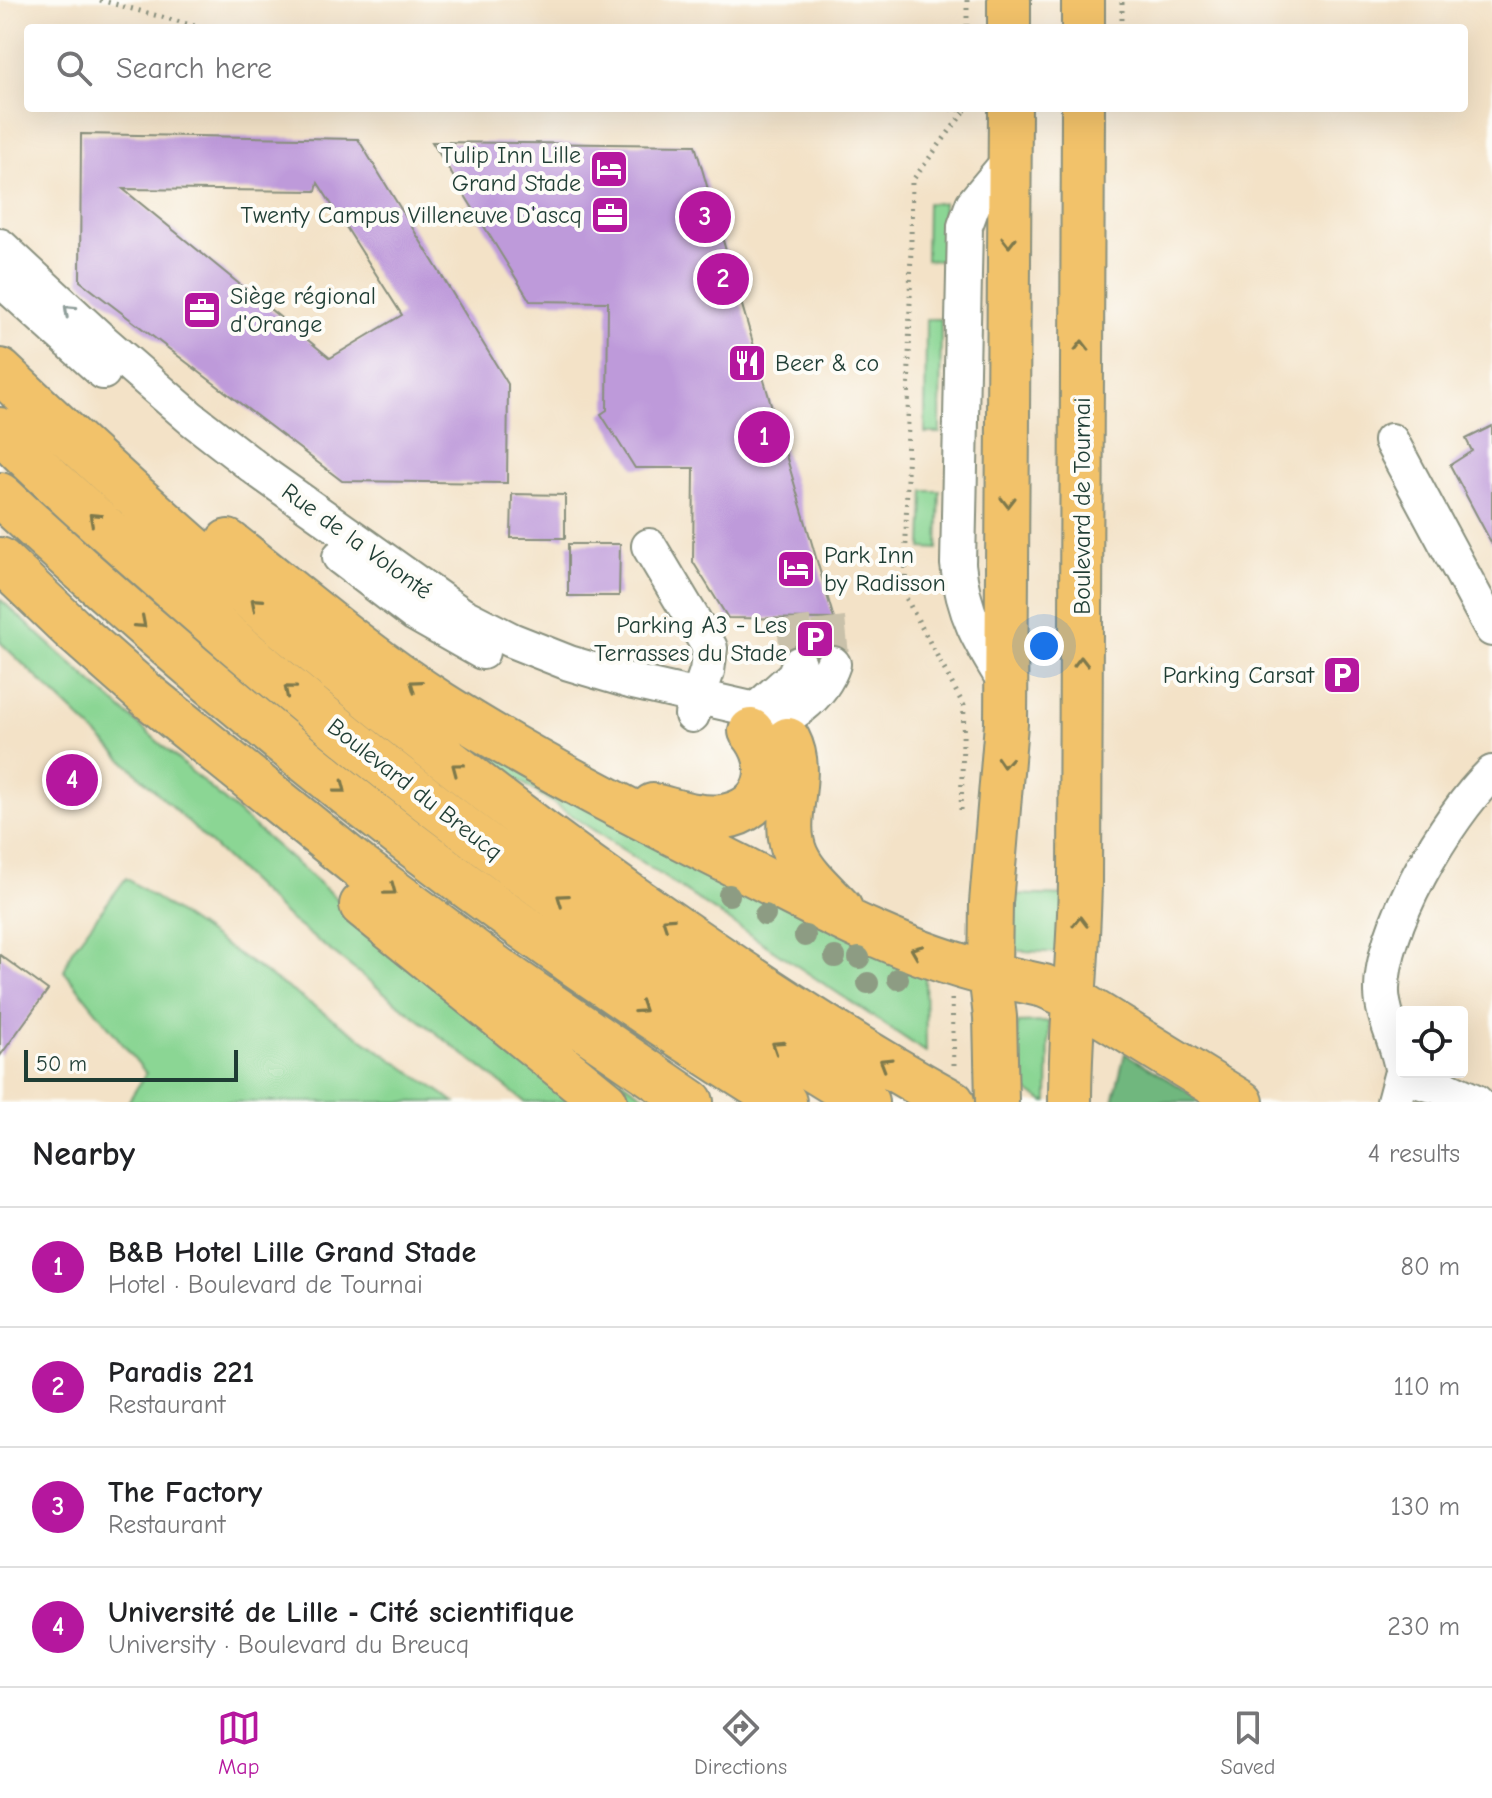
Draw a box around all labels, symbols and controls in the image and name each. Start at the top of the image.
search box [24,24,1468,112]
icon: search [52,46,96,90]
text: Search here [116,51,272,86]
place label: Tulip Inn Lille Grand Stade [441,141,581,197]
hotel icon: Tulip Inn Lille Grand Stade [588,148,630,190]
pin: 3 [679,187,731,247]
office icon: Twenty Campus Villeneuve D'ascq [589,194,631,236]
place label: Twenty Campus Villeneuve D'ascq [241,201,582,229]
one-way arrow [1001,236,1018,249]
pin: 2 [697,249,749,309]
place label: Siège régional d'Orange [230,282,376,338]
office icon: Siège régional d'Orange [181,289,223,331]
one-way arrow [64,305,78,320]
one-way arrow [1073,339,1091,352]
restaurant icon: Beer & co [726,342,768,384]
place label: Beer & co [775,349,879,377]
street label: Boulevard de Tournai [1068,397,1096,615]
pin: 1 [738,407,790,467]
street label: Rue de la Volonté [277,477,437,605]
one-way arrow [999,496,1017,509]
one-way arrow [88,514,103,528]
place label: Park Inn by Radisson [824,541,946,597]
hotel icon: Park Inn by Radisson [775,548,817,590]
one-way arrow [250,598,265,613]
place label: Parking A3 - Les Terrasses du Stade [594,611,787,667]
one-way arrow [131,613,146,627]
parking icon: Parking A3 - Les Terrasses du Stade [794,618,836,660]
your location [1024,626,1064,666]
parking icon: Parking Carsat [1321,654,1363,696]
one-way arrow [1072,655,1090,668]
place label: Parking Carsat [1163,661,1315,689]
one-way arrow [409,681,424,695]
one-way arrow [283,685,298,700]
street label: Boulevard du Breucq [322,712,508,866]
pin: 4 [46,750,98,810]
one-way arrow [996,756,1013,769]
one-way arrow [451,763,466,777]
one-way arrow [332,779,347,793]
one-way arrow [382,881,397,895]
one-way arrow [556,895,570,909]
one-way arrow [1071,915,1088,928]
one-way arrow [661,917,675,932]
one-way arrow [910,944,924,961]
one-way arrow [632,999,647,1014]
map controls [1396,1006,1468,1078]
button: locate [1396,1006,1468,1078]
one-way arrow [771,1040,785,1055]
scale bar [24,1046,238,1082]
text: 50 m [36,1051,87,1077]
one-way arrow [879,1057,894,1072]
text: Nearby [32,1134,135,1174]
text: 4 results [1368,1139,1460,1169]
text: B&B Hotel Lille Grand Stade [108,1235,476,1270]
text: 1 [53,1252,63,1282]
text: 80 m [1401,1252,1460,1282]
text: Hotel · Boulevard de Tournai [108,1270,423,1300]
text: Paradis 221 [108,1355,254,1390]
text: 2 [52,1372,64,1402]
text: 110 m [1393,1372,1460,1402]
text: Restaurant [108,1390,225,1420]
text: The Factory [108,1475,262,1510]
text: 3 [52,1492,64,1522]
text: 130 m [1391,1492,1460,1522]
text: Restaurant [108,1510,225,1540]
text: Université de Lille ‐ Cité scientifique [108,1595,574,1630]
text: 4 [52,1612,64,1642]
text: 230 m [1387,1612,1460,1642]
text: University · Boulevard du Breucq [108,1630,469,1660]
tab: Map [217,1706,261,1780]
tab: Directions [694,1706,787,1780]
tab: Saved [1220,1706,1275,1780]

